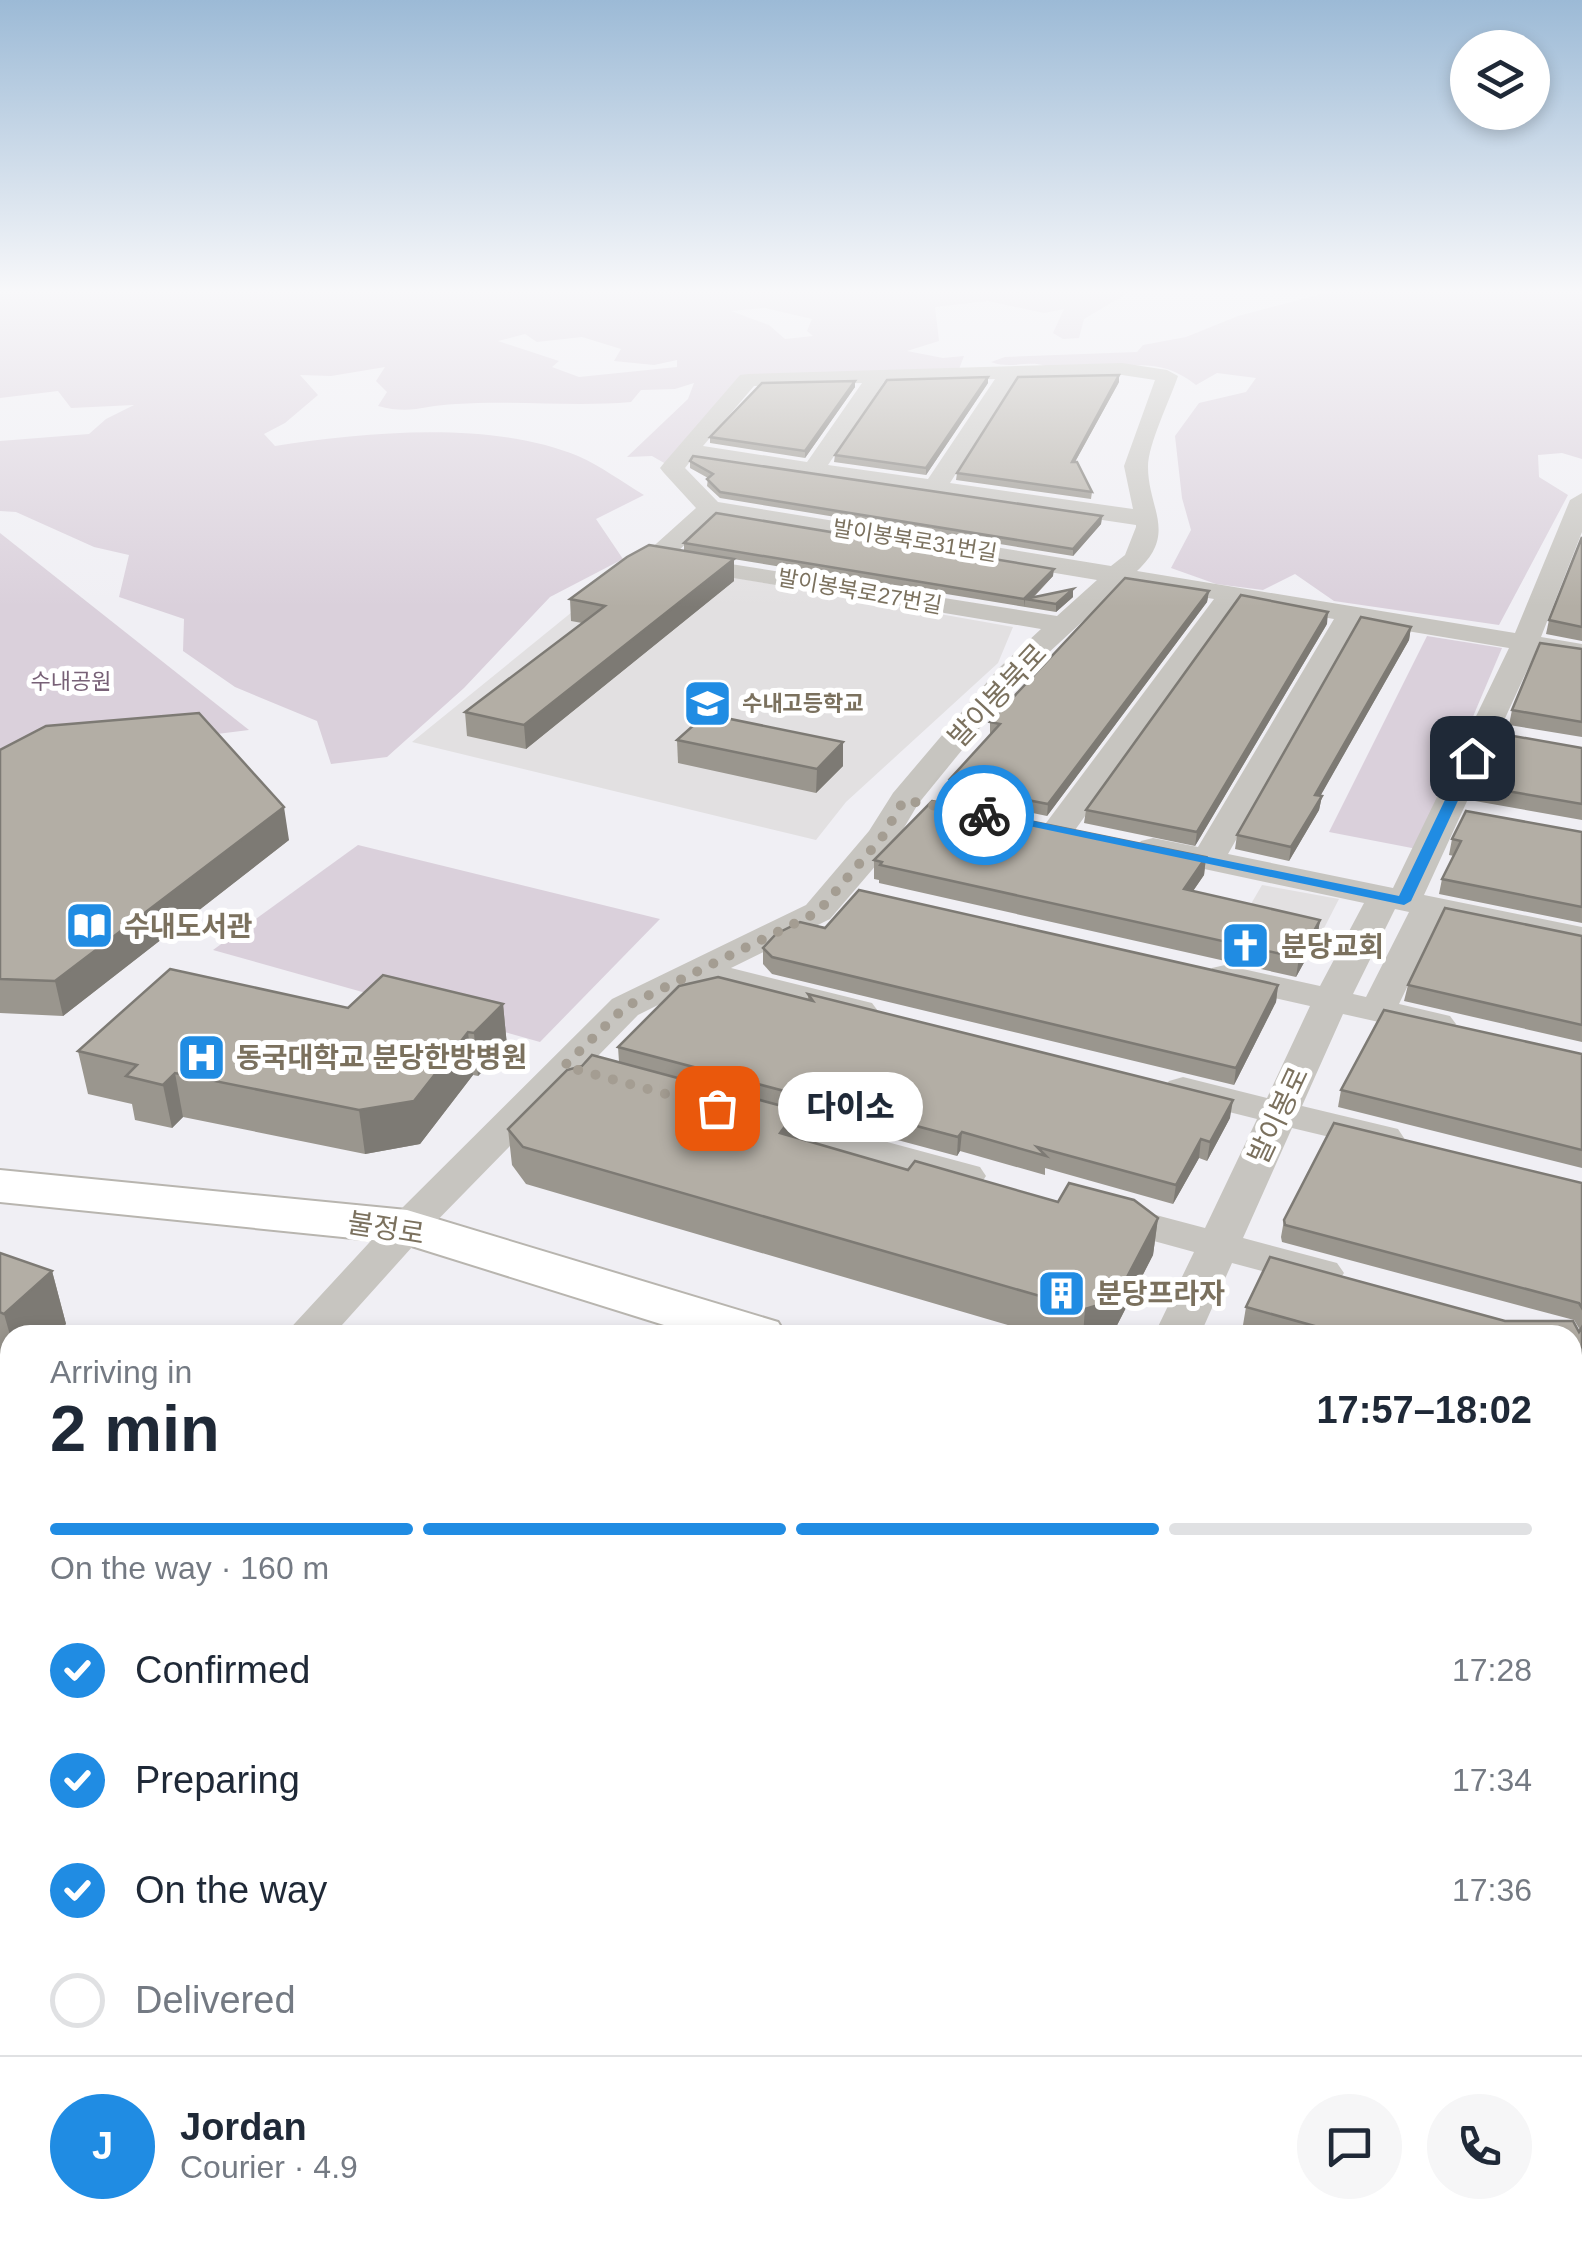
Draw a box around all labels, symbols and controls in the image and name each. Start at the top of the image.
map controls [1450,30,1550,130]
button: layers [1450,30,1550,130]
street label: 발이봉북로31번길 [831,515,999,566]
street label: 발이봉북로27번길 [776,565,944,618]
street label: 발이봉북로 [942,638,1053,753]
park label: 수내공원 [31,669,111,694]
school or university icon: 수내고등학교 [681,677,733,729]
place label: 수내고등학교 [742,691,863,716]
pin [1430,716,1515,801]
icon: home [1445,731,1500,786]
courier [934,765,1034,865]
icon: bike [957,788,1012,843]
library icon: 수내도서관 [63,900,115,952]
place label: 수내도서관 [124,911,253,942]
church icon: 분당교회 [1220,920,1272,972]
place label: 분당교회 [1281,931,1384,962]
hospital icon: 동국대학교 분당한방병원 [175,1031,227,1083]
place label: 동국대학교 분당한방병원 [236,1042,527,1073]
street label: 발이봉로 [1243,1062,1314,1168]
pin [675,1066,760,1151]
callout: 다이소 [777,1073,922,1143]
icon: bag [690,1081,745,1136]
text: 다이소 [806,1089,895,1125]
street label: 불정로 [345,1207,427,1250]
building icon: 분당프라자 [1035,1267,1087,1319]
place label: 분당프라자 [1096,1278,1225,1309]
text: Arriving in [50,1354,192,1390]
text: 17:57–18:02 [1316,1389,1532,1431]
text: 2 min [50,1392,220,1465]
text: On the way · 160 m [50,1550,329,1586]
icon: check [50,1643,105,1698]
text: Confirmed [135,1649,310,1691]
text: 17:28 [1452,1652,1532,1688]
icon: check [50,1753,105,1808]
text: Preparing [135,1759,300,1801]
text: 17:34 [1452,1762,1532,1798]
icon: check [50,1863,105,1918]
text: On the way [135,1869,327,1911]
text: 17:36 [1452,1872,1532,1908]
text: Delivered [135,1979,296,2021]
button: chat [1297,2094,1402,2199]
button: phone [1427,2094,1532,2199]
text: Jordan [180,2106,307,2148]
text: J [92,2125,113,2167]
text: Courier · 4.9 [180,2149,358,2185]

